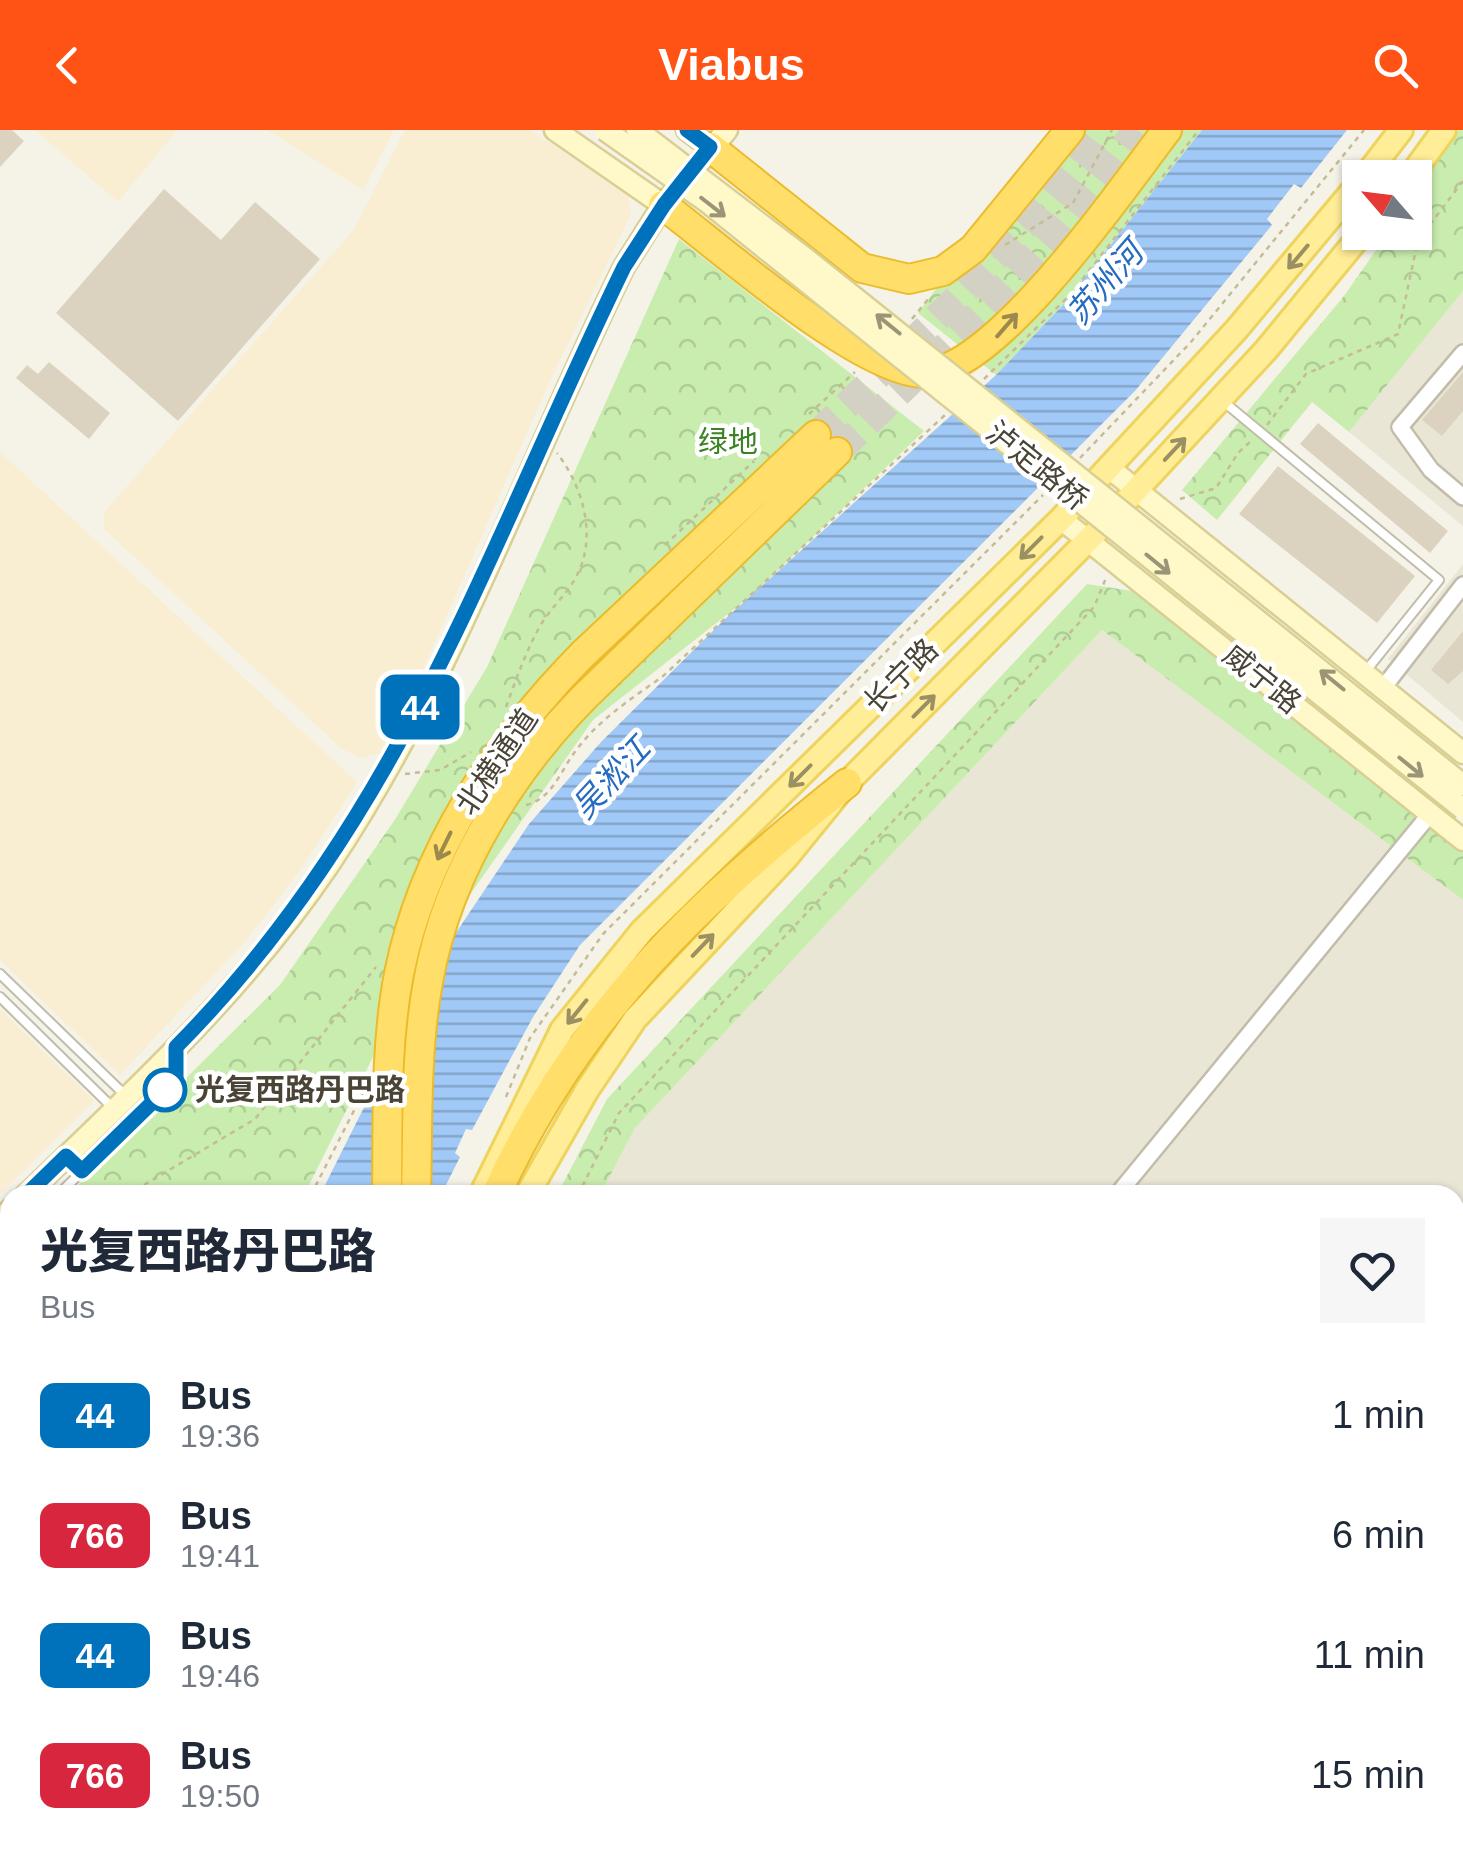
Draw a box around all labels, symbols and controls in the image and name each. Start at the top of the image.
icon: back [40,38,95,93]
icon: search [1368,38,1423,93]
text: Viabus [658,39,805,90]
north arrow [1342,160,1432,250]
map controls [1342,160,1432,250]
one-way arrow [699,196,726,217]
water label: 苏州河 [1060,230,1154,331]
one-way arrow [1287,243,1309,269]
one-way arrow [875,313,901,335]
one-way arrow [995,313,1018,338]
street label: 泸定路桥 [980,415,1094,516]
park label: 绿地 [698,425,758,458]
one-way arrow [1163,437,1187,461]
one-way arrow [1020,536,1044,560]
one-way arrow [1144,553,1171,574]
street label: 长宁路 [857,632,944,719]
street label: 威宁路 [1217,637,1308,720]
one-way arrow [1320,669,1346,691]
line badge: 44 [375,674,465,740]
text: 44 [401,688,439,727]
one-way arrow [911,695,935,719]
street label: 北横通道 [449,703,544,821]
water label: 吴淞江 [565,728,659,825]
one-way arrow [1398,756,1424,778]
one-way arrow [788,764,812,788]
one-way arrow [434,830,453,860]
one-way arrow [691,933,715,957]
one-way arrow [566,999,588,1025]
marker: 光复西路丹巴路 [144,1069,186,1111]
place label: 光复西路丹巴路 [195,1073,405,1106]
button: heart [1320,1218,1425,1323]
text: 光复西路丹巴路 [40,1225,376,1278]
text: Bus [40,1289,95,1325]
text: Bus [180,1375,252,1417]
text: 1 min [1332,1394,1425,1436]
text: 44 [76,1396,114,1435]
text: 19:36 [180,1418,260,1454]
text: Bus [180,1495,252,1537]
text: 6 min [1332,1514,1425,1556]
text: 766 [66,1516,124,1555]
text: 19:41 [180,1538,260,1574]
text: Bus [180,1615,252,1657]
text: 11 min [1314,1634,1425,1676]
text: 44 [76,1636,114,1675]
text: 19:46 [180,1658,260,1694]
text: Bus [180,1735,252,1777]
text: 15 min [1311,1754,1425,1796]
text: 766 [66,1756,124,1795]
text: 19:50 [180,1778,260,1814]

